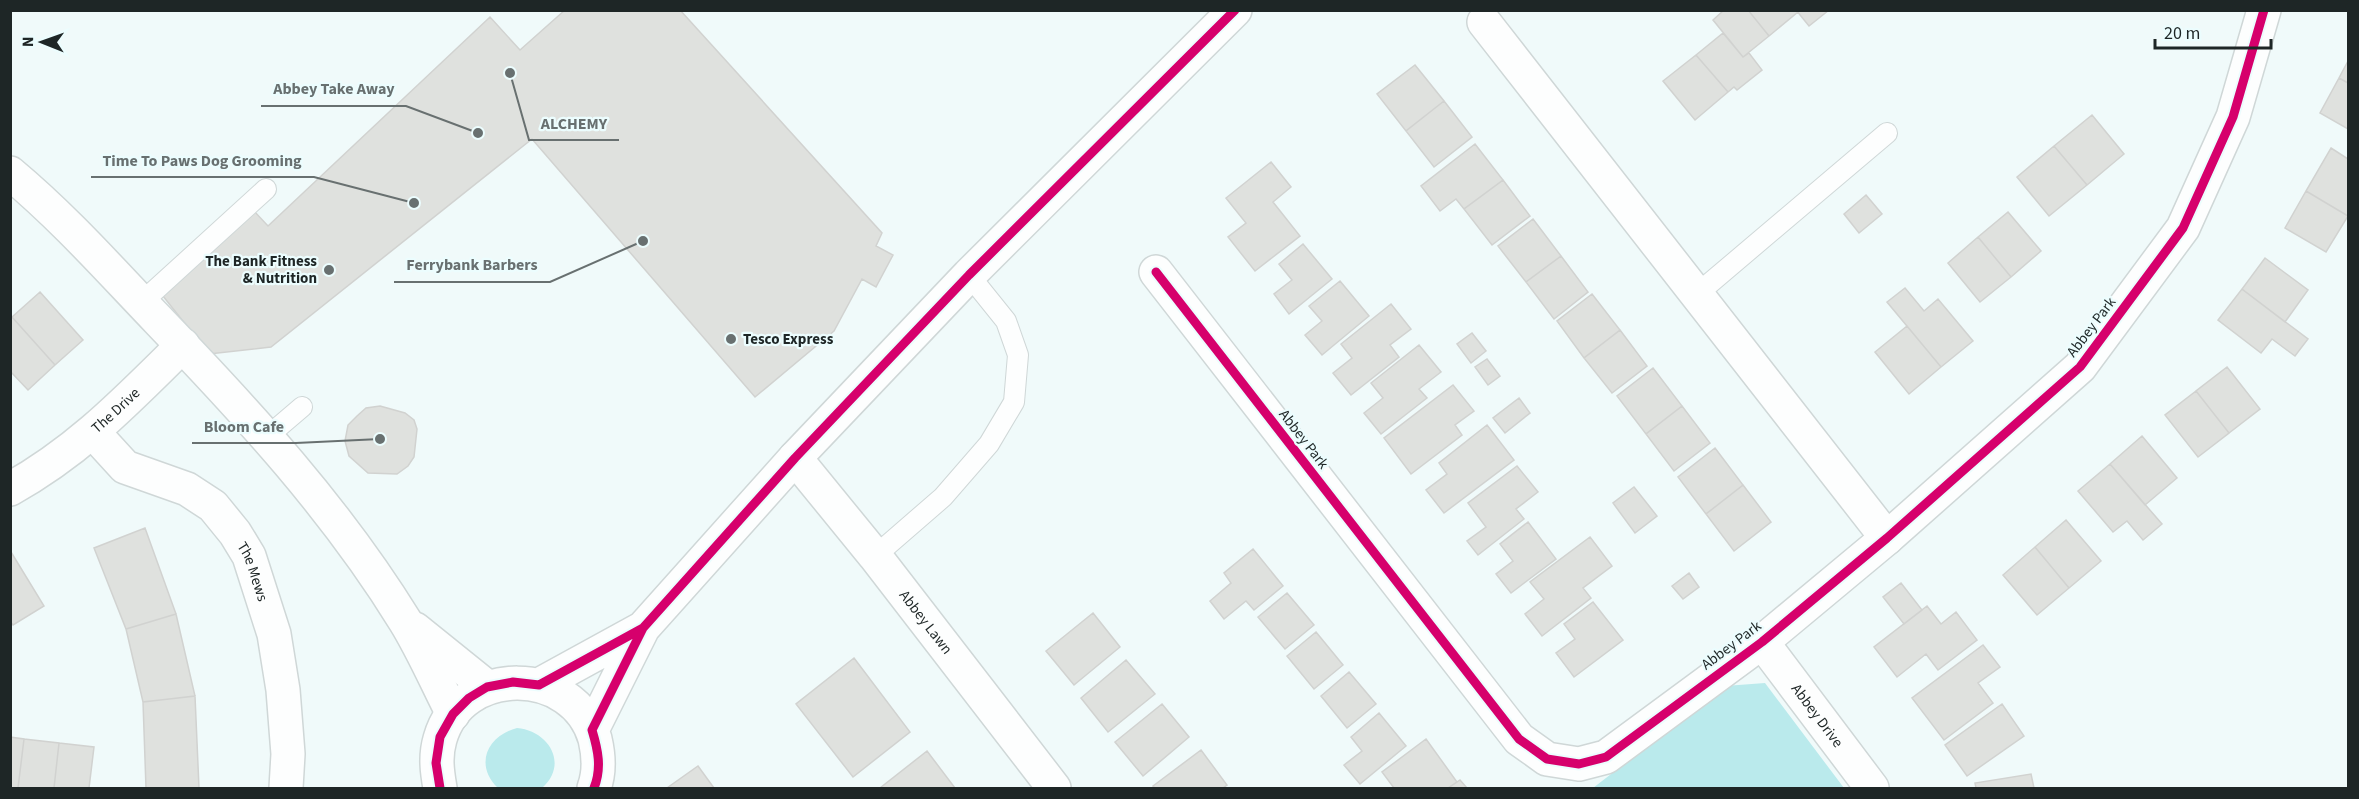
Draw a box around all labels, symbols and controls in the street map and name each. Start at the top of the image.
north arrow [12,12,72,72]
scale bar [2155,12,2270,50]
text: 20 m [2164,21,2200,46]
text: N [17,36,39,47]
callout: Abbey Take Away [261,72,406,106]
text: Abbey Take Away [272,78,395,100]
callout: ALCHEMY [529,106,619,140]
text: ALCHEMY [540,113,608,135]
callout: Time To Paws Dog Grooming [91,143,314,177]
text: Time To Paws Dog Grooming [102,150,302,172]
callout: Ferrybank Barbers [394,248,550,282]
place label: The Bank Fitness & Nutrition [205,251,317,289]
text: Ferrybank Barbers [406,254,538,276]
marker: The Bank Fitness & Nutrition [322,263,336,277]
street label: Abbey Park [2062,292,2121,362]
place label: Tesco Express [743,329,834,350]
marker: Tesco Express [724,332,738,346]
street label: The Drive [87,383,145,438]
street label: Abbey Park [1274,405,1334,474]
callout: Bloom Cafe [192,409,296,443]
text: Bloom Cafe [204,416,284,438]
street label: The Mews [232,538,273,604]
street label: Abbey Lawn [894,586,957,659]
street label: Abbey Park [1697,616,1766,675]
street label: Abbey Drive [1786,680,1848,752]

